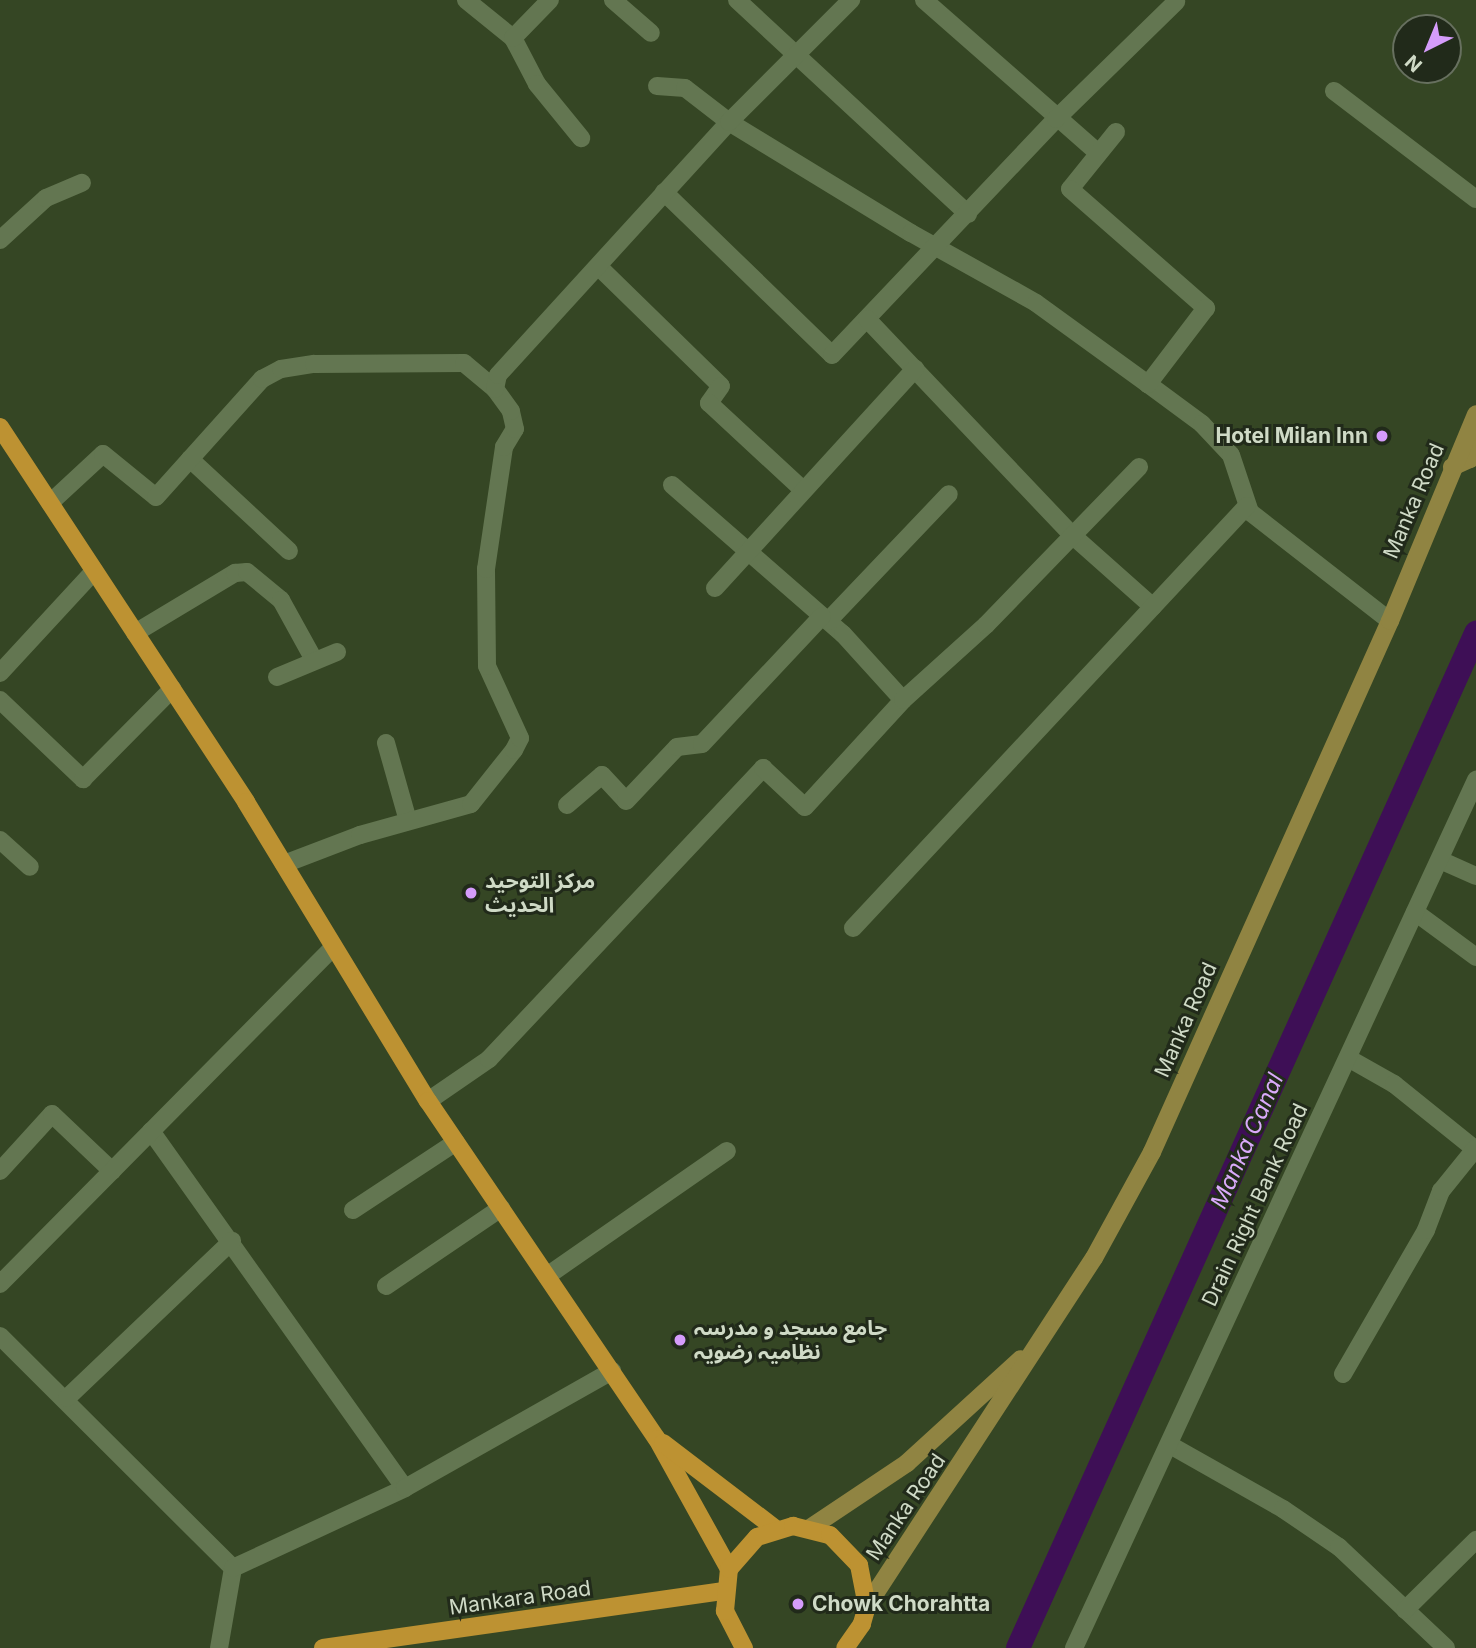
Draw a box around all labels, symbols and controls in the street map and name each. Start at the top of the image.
north arrow [1392,14,1462,84]
text: N [1401,50,1427,77]
place label: Hotel Milan Inn [1216,423,1368,449]
marker: Hotel Milan Inn [1374,428,1390,444]
street label: Manka Road [1378,439,1450,563]
place label: مرکز التوحید الحدیث [485,868,595,918]
marker: مرکز التوحید الحدیث [463,885,479,901]
street label: Manka Road [1149,959,1223,1081]
water label: Manka Canal [1205,1069,1289,1213]
street label: Drain Right Bank Road [1197,1100,1313,1310]
place label: جامع مسجد و مدرسہ نظامیہ رضویہ [694,1315,887,1365]
marker: جامع مسجد و مدرسہ نظامیہ رضویہ [672,1332,688,1348]
street label: Manka Road [861,1449,951,1565]
street label: Mankara Road [448,1576,592,1620]
place label: Chowk Chorahtta [812,1591,990,1617]
marker: Chowk Chorahtta [790,1596,806,1612]

